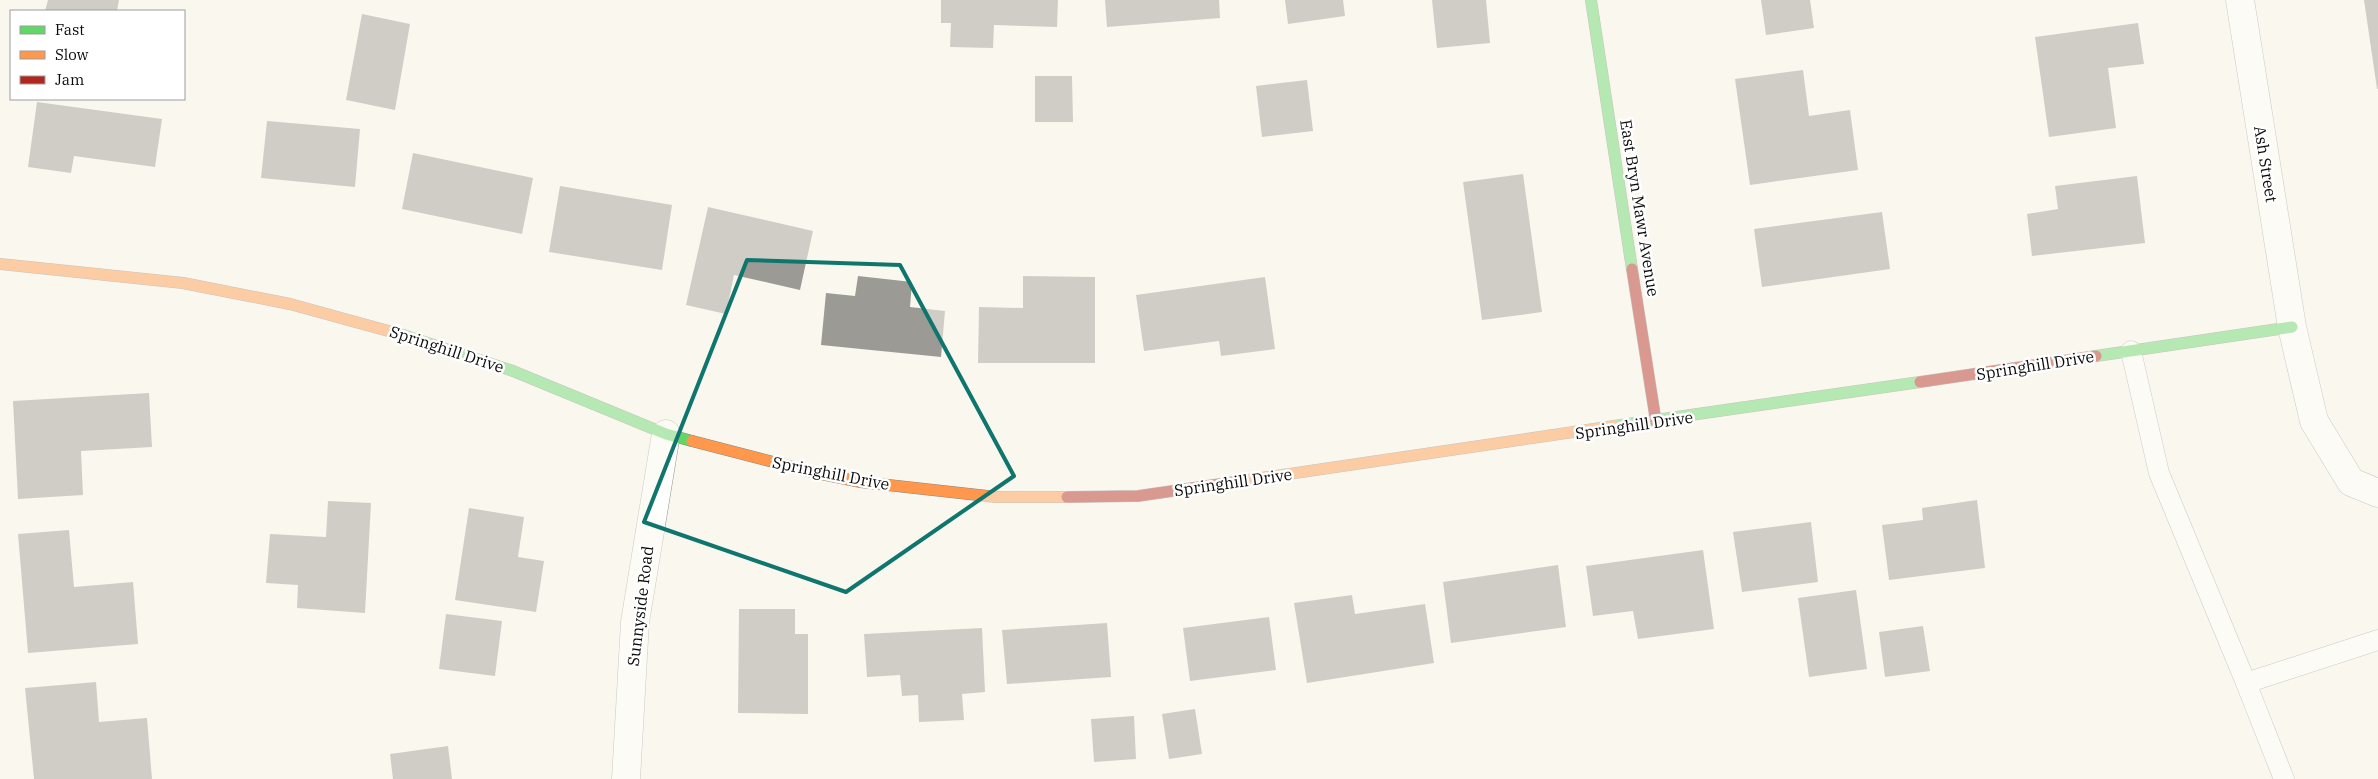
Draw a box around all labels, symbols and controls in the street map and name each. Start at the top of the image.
legend [10,10,185,100]
text: Fast [55,20,85,39]
text: Slow [55,45,89,64]
text: Jam [55,70,84,89]
street label: East Bryn Mawr Avenue [1616,118,1664,298]
street label: Ash Street [2250,124,2282,204]
street label: Springhill Drive [387,321,507,377]
street label: Springhill Drive [1975,346,2095,384]
street label: Springhill Drive [1574,407,1694,443]
street label: Springhill Drive [771,452,891,494]
street label: Springhill Drive [1173,464,1293,500]
street label: Sunnyside Road [623,544,657,667]

